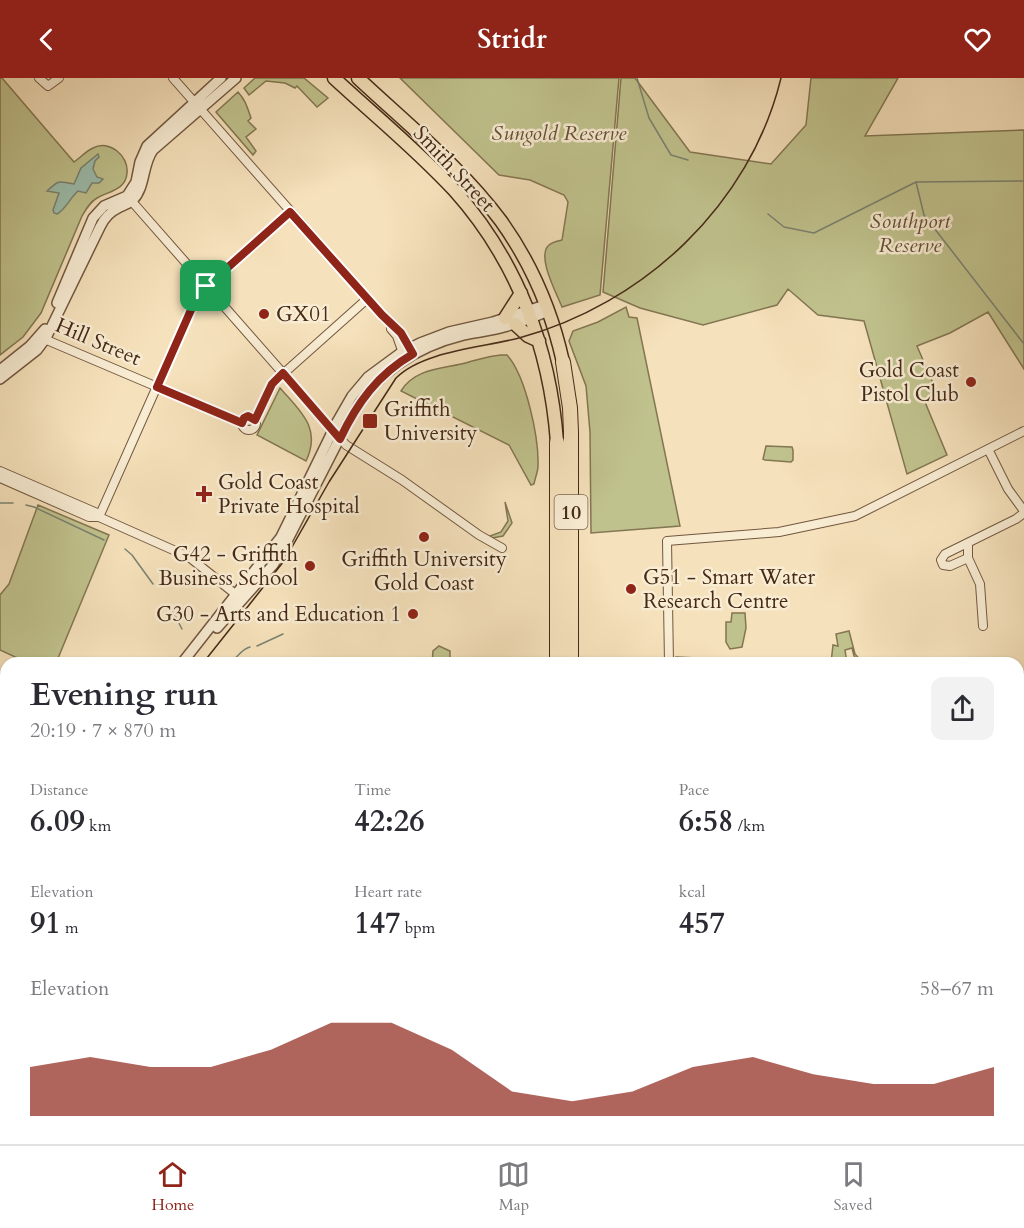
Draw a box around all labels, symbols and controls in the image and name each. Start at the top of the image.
text: Stridr [477,21,547,58]
icon: back [30,23,63,56]
icon: heart [961,23,994,56]
street label: Smith Street [406,119,502,219]
park label: Sungold Reserve [492,119,627,148]
park label: Southport Reserve [870,207,951,260]
pin [180,260,231,311]
icon: arrive [189,269,222,302]
place label: GX01 [276,300,331,329]
marker: GX01 [257,307,271,321]
street label: Hill Street [51,311,146,373]
place label: Gold Coast Pistol Club [859,356,959,409]
marker: Gold Coast Pistol Club [964,375,978,389]
place label: Griffith University [384,395,477,448]
marker: Griffith University [361,412,379,430]
place label: Gold Coast Private Hospital [218,468,360,521]
marker: Gold Coast Private Hospital [195,485,213,503]
road number: 10 [554,495,588,529]
marker: Griffith University Gold Coast [417,530,431,544]
place label: G42 - Griffith Business School [158,540,298,593]
place label: Griffith University Gold Coast [341,545,507,598]
marker: G42 - Griffith Business School [303,559,317,573]
place label: G51 - Smart Water Research Centre [643,563,816,616]
marker: G51 - Smart Water Research Centre [624,582,638,596]
place label: G30 - Arts and Education 1 [156,600,401,629]
marker: G30 - Arts and Education 1 [406,607,420,621]
text: Evening run [30,672,218,717]
button: share [931,677,994,740]
text: 20:19 · 7 × 870 m [30,717,176,744]
text: Distance [30,779,88,801]
text: Time [354,779,391,801]
text: Pace [679,779,710,801]
text: 6.09 [30,801,85,842]
text: 42:26 [354,801,425,842]
text: 6:58 [679,801,733,842]
text: km [85,815,111,837]
text: /km [733,815,765,837]
text: Elevation [30,881,94,903]
text: Heart rate [354,881,422,903]
text: kcal [679,881,706,903]
text: 91 [30,903,61,944]
text: 147 [354,903,400,944]
text: 457 [679,903,725,944]
text: m [61,917,79,939]
text: bpm [400,917,435,939]
text: Elevation [30,975,109,1002]
text: 58–67 m [920,975,994,1002]
tab: Home [152,1158,194,1216]
tab: Map [497,1158,530,1216]
tab: Saved [834,1158,872,1216]

